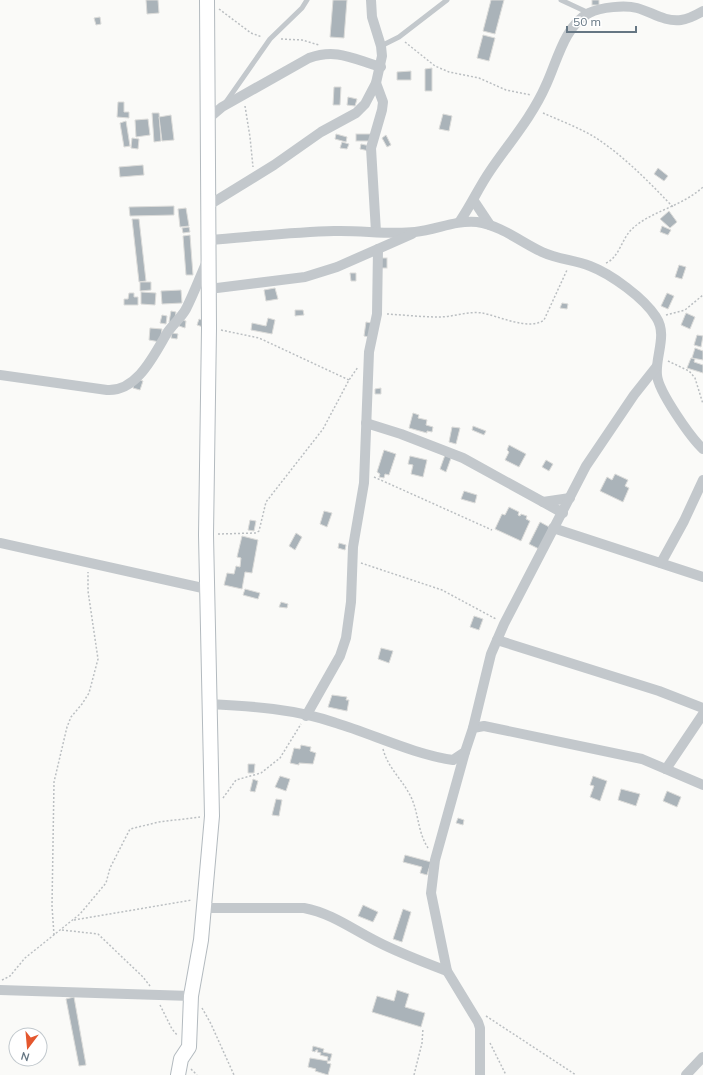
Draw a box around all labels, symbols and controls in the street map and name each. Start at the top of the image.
scale bar [567,8,636,34]
text: 50 m [573,14,601,29]
north arrow [8,1027,48,1067]
text: N [19,1049,31,1064]

